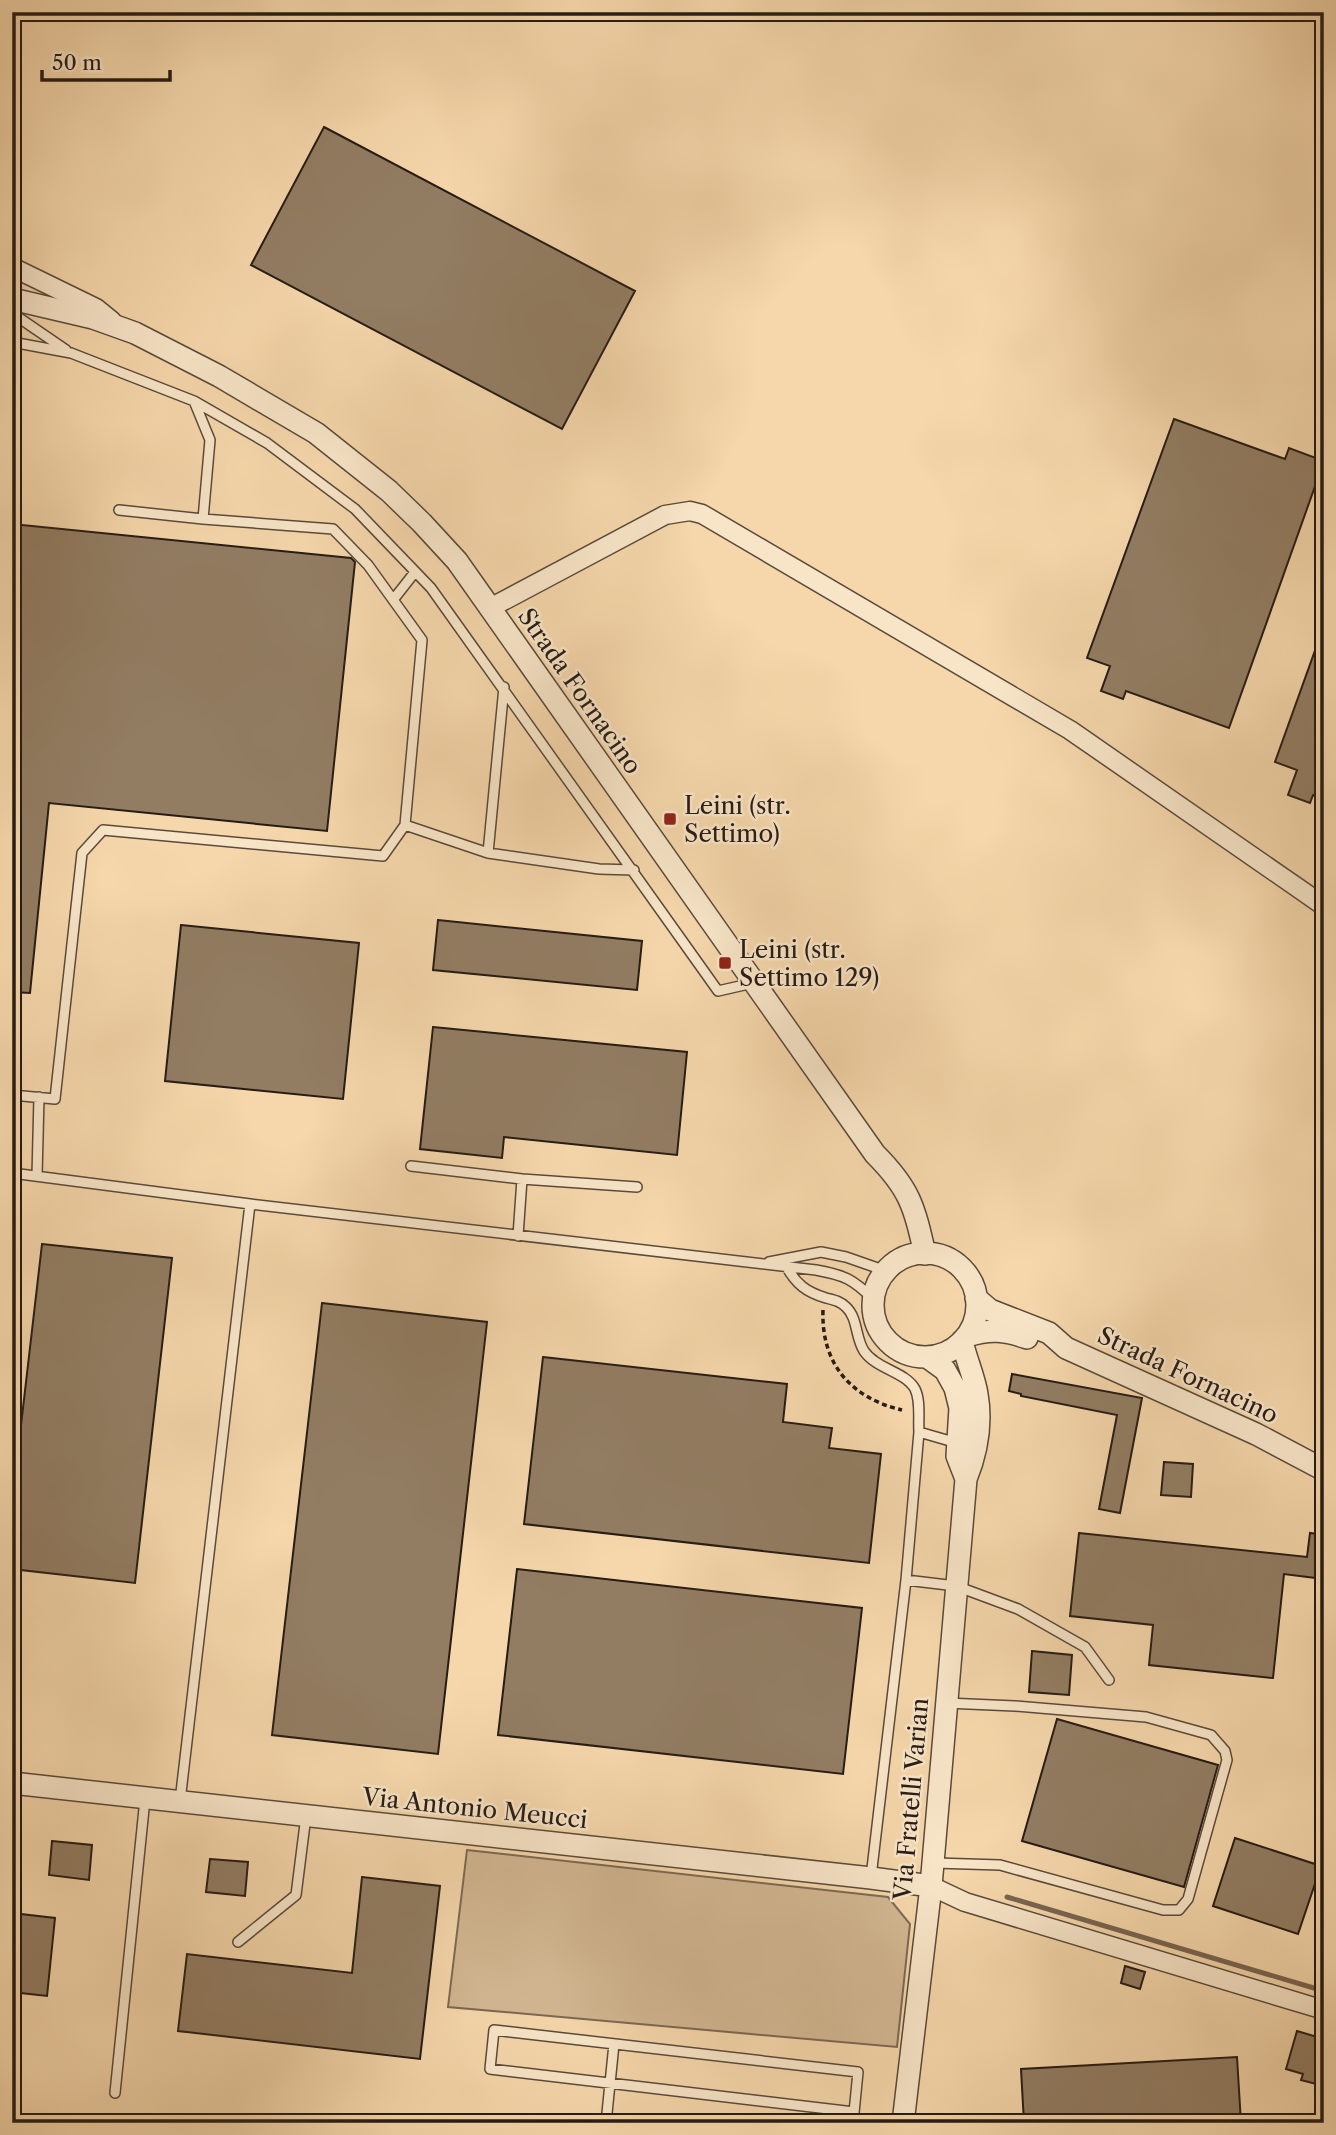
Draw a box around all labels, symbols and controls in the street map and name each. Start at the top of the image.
scale bar [42,38,170,82]
text: 50 m [52,50,102,75]
street label: Strada Fornacino [512,603,648,779]
place label: Leini (str. Settimo) [684,791,791,848]
marker: Leini (str. Settimo) [662,811,678,827]
place label: Leini (str. Settimo 129) [739,935,879,992]
marker: Leini (str. Settimo 129) [717,955,733,971]
street label: Strada Fornacino [1093,1321,1283,1429]
street label: Via Fratelli Varian [888,1696,934,1903]
street label: Via Antonio Meucci [360,1782,589,1834]

